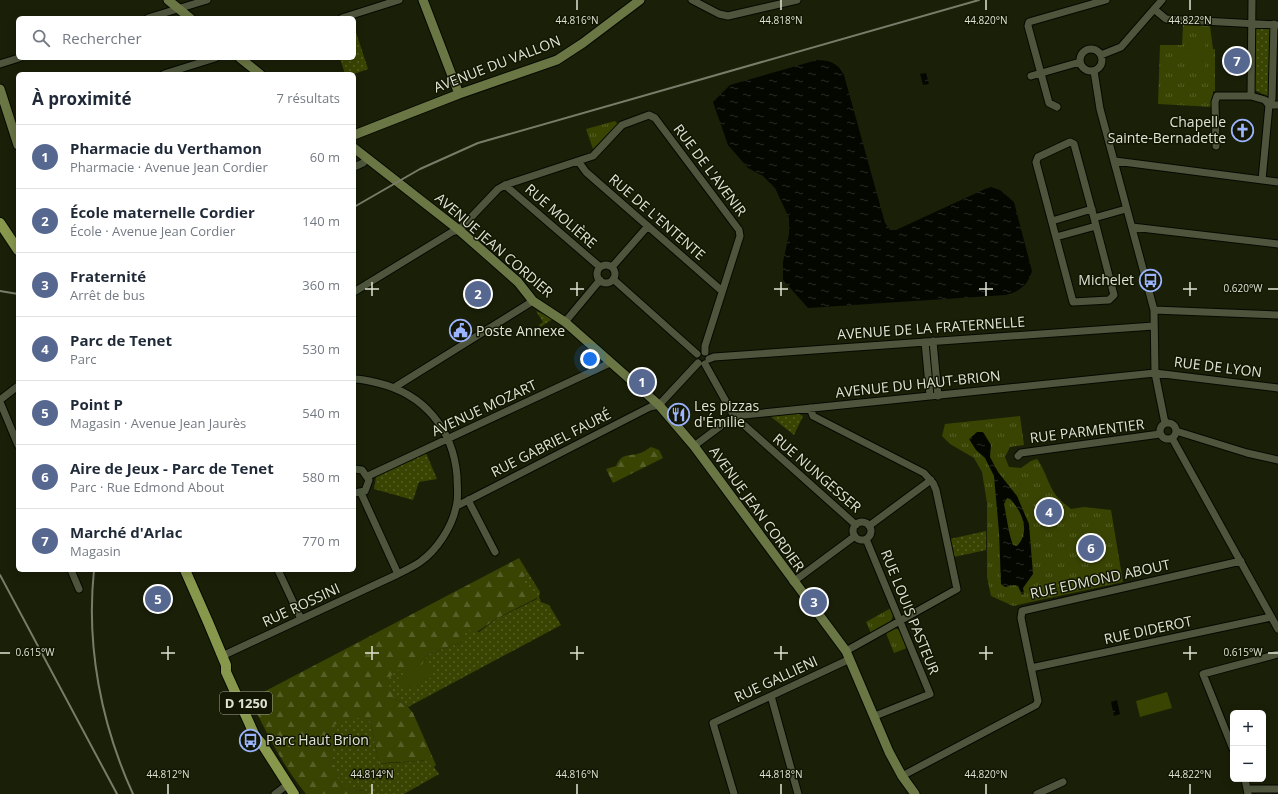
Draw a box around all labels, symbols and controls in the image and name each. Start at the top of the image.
text: 44.816°N [555,13,599,27]
text: 44.818°N [759,13,803,27]
text: 44.820°N [964,13,1008,27]
text: 44.822°N [1168,13,1212,27]
search box [16,16,356,60]
icon: search [30,27,52,49]
text: Rechercher [62,28,142,48]
street label: AVENUE DU VALLON [431,31,563,96]
pin: 7 [1224,46,1250,76]
text: À proximité [32,87,131,110]
text: 7 résultats [276,89,340,107]
place label: Chapelle Sainte-Bernadette [1108,112,1226,147]
church icon: Chapelle Sainte-Bernadette [1229,117,1255,143]
street label: RUE DE L'AVENIR [670,120,751,220]
text: Pharmacie du Verthamon [70,138,262,158]
text: 1 [41,148,49,166]
text: 60 m [310,148,340,166]
text: Pharmacie · Avenue Jean Cordier [70,158,268,176]
street label: RUE DE L'ENTENTE [605,169,710,264]
street label: RUE MOLIÈRE [521,179,601,252]
street label: AVENUE JEAN CORDIER [431,188,558,301]
text: École maternelle Cordier [70,202,255,222]
text: 2 [41,212,49,230]
text: 140 m [302,212,340,230]
text: École · Avenue Jean Cordier [70,222,235,240]
text: Fraternité [70,266,146,286]
bus stop icon: Michelet [1137,267,1163,293]
place label: Michelet [1078,270,1134,289]
text: 3 [41,276,49,294]
text: 360 m [302,276,340,294]
pin: 2 [465,279,491,309]
text: 0.620°W [1223,281,1263,295]
text: Arrêt de bus [70,286,145,304]
street label: AVENUE DE LA FRATERNELLE [836,311,1025,344]
public building icon: Poste Annexe [447,318,473,344]
place label: Poste Annexe [476,321,565,340]
text: Parc de Tenet [70,330,172,350]
text: 4 [41,340,49,358]
text: 530 m [302,340,340,358]
your location [580,349,600,369]
text: Parc [70,350,97,368]
street label: RUE DE LYON [1173,352,1263,381]
street label: AVENUE DU HAUT-BRION [835,365,1001,402]
pin: 1 [629,367,655,397]
street label: AVENUE MOZART [428,375,540,440]
text: Point P [70,394,123,414]
place label: Les pizzas d'Émilie [694,396,759,431]
restaurant icon: Les pizzas d'Émilie [666,401,692,427]
text: 5 [41,404,49,422]
text: 540 m [302,404,340,422]
street label: RUE GABRIEL FAURÉ [488,404,614,481]
text: Magasin · Avenue Jean Jaurès [70,414,246,432]
street label: RUE PARMENTIER [1029,414,1146,447]
street label: RUE NUNGESSER [769,429,866,517]
street label: AVENUE JEAN CORDIER [705,442,810,575]
text: Aire de Jeux - Parc de Tenet [70,458,274,478]
text: 6 [41,468,49,486]
text: 580 m [302,468,340,486]
text: Parc · Rue Edmond About [70,478,224,496]
pin: 4 [1036,497,1062,527]
text: Marché d'Arlac [70,522,182,542]
text: 7 [41,532,49,550]
text: 770 m [302,532,340,550]
pin: 6 [1078,533,1104,563]
text: Magasin [70,542,121,560]
street label: RUE LOUIS PASTEUR [877,547,944,677]
street label: RUE EDMOND ABOUT [1028,554,1172,603]
street label: RUE ROSSINI [259,578,343,631]
pin: 5 [145,584,171,614]
pin: 3 [801,587,827,617]
street label: RUE DIDEROT [1102,611,1194,648]
text: 0.615°W [15,645,55,659]
text: 0.615°W [1223,645,1263,659]
street label: RUE GALLIENI [731,651,821,706]
road number: D 1250 [220,692,272,714]
map controls [1230,710,1266,782]
button: + [1230,710,1266,746]
bus stop icon: Parc Haut Brion [238,727,264,753]
place label: Parc Haut Brion [266,730,369,749]
button: − [1230,746,1266,782]
text: 44.812°N [146,767,190,781]
text: 44.814°N [350,767,394,781]
text: 44.816°N [555,767,599,781]
text: 44.818°N [759,767,803,781]
text: 44.820°N [964,767,1008,781]
text: 44.822°N [1168,767,1212,781]

